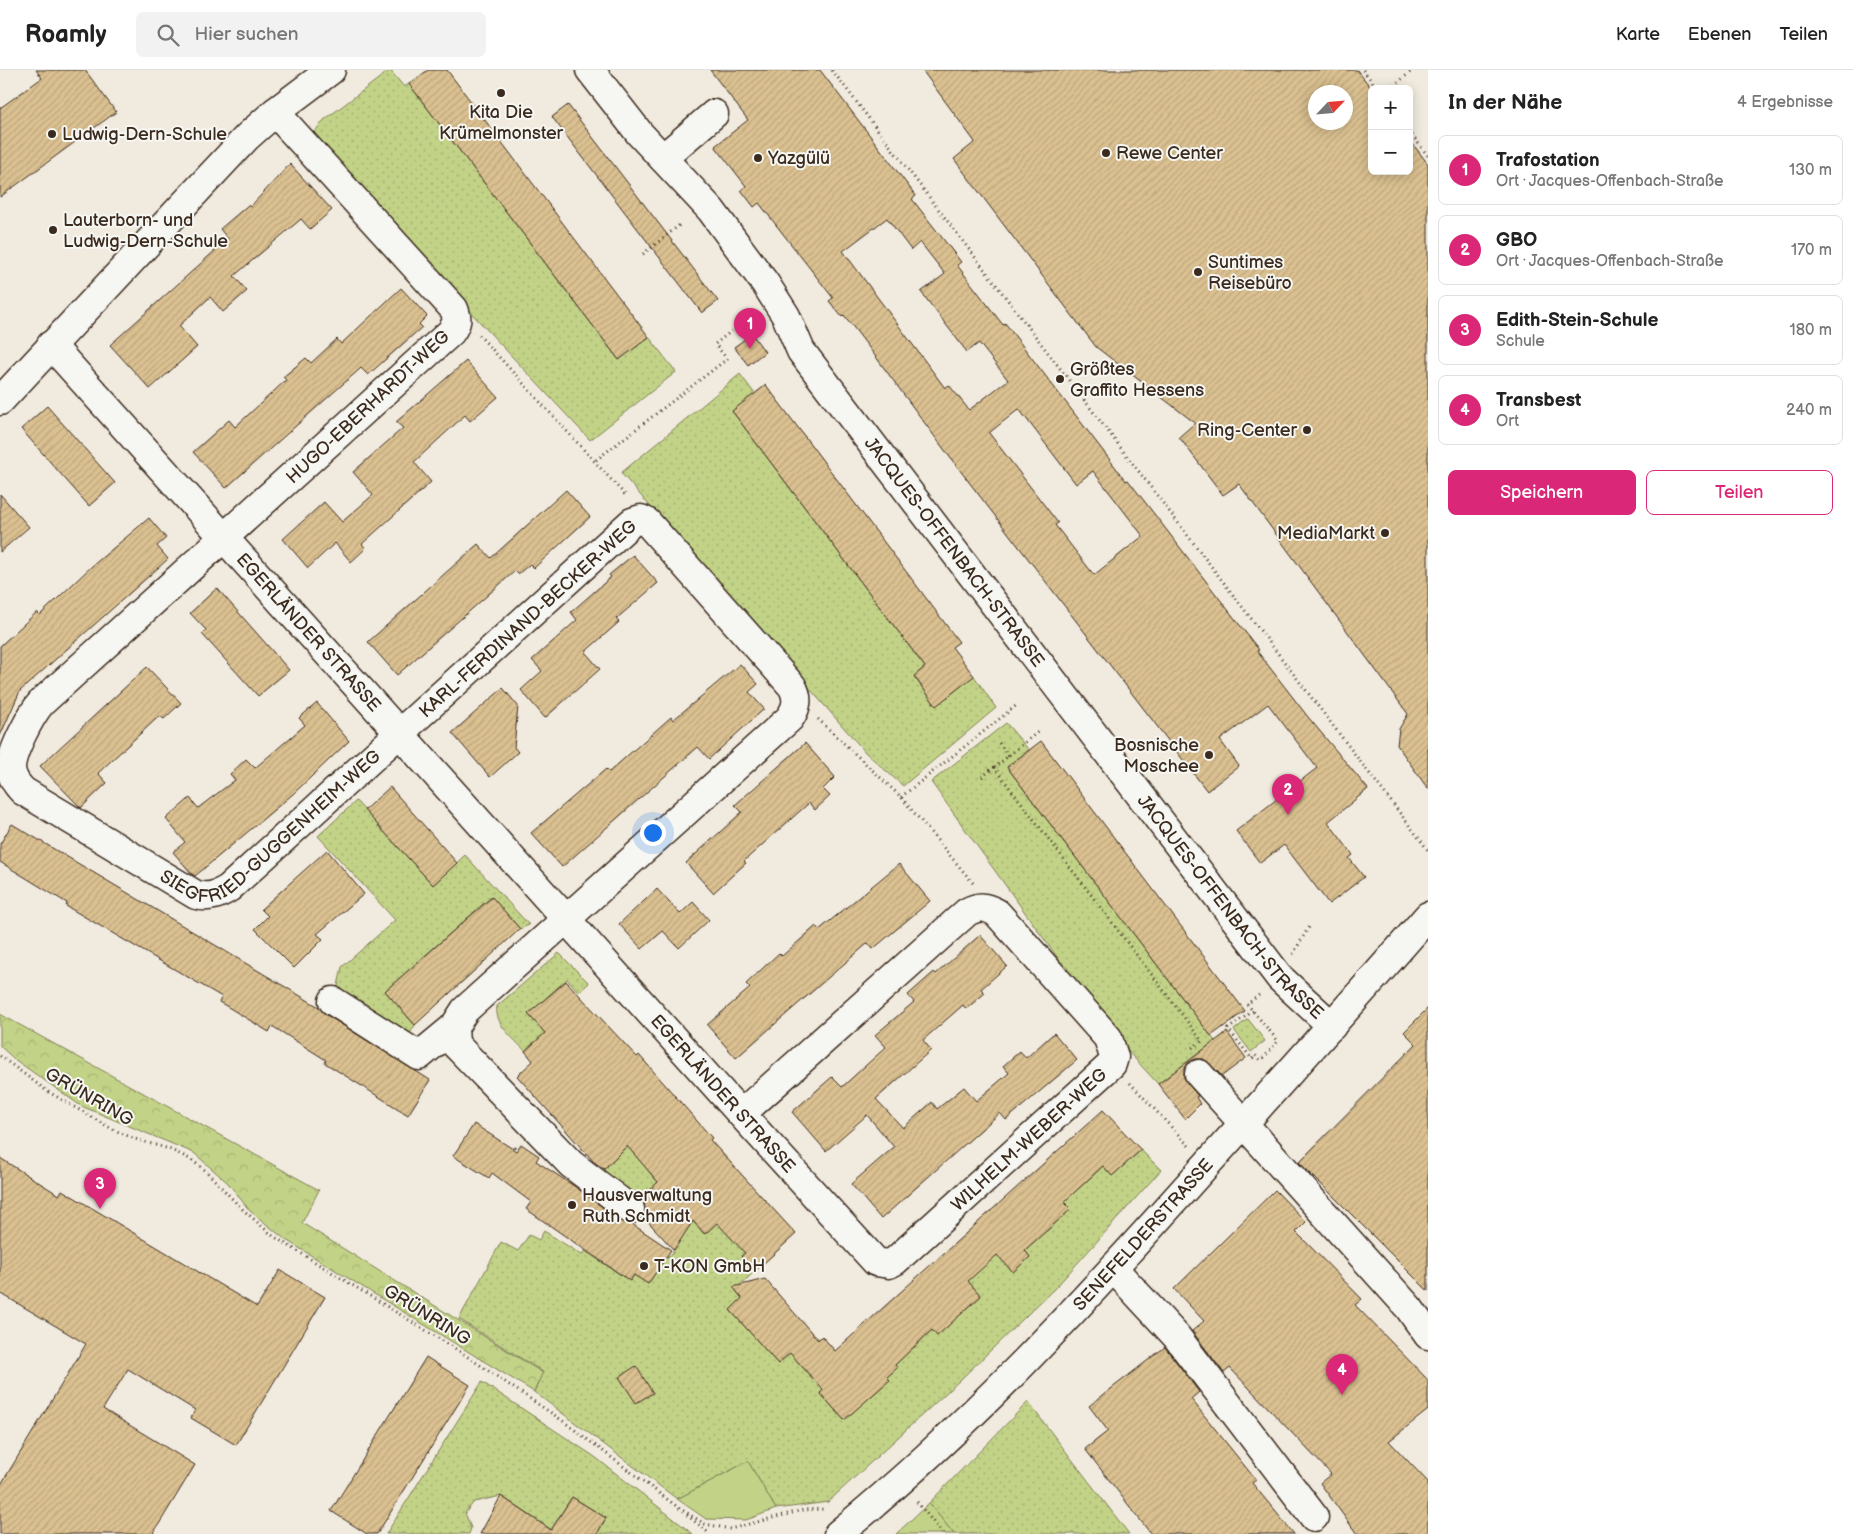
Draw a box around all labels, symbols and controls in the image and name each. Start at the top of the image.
search box [136,12,486,57]
text: Roamly [25,20,106,49]
icon: search [154,21,182,49]
text: Hier suchen [194,23,299,46]
text: Karte [1616,24,1660,45]
text: Ebenen [1688,24,1751,45]
text: Teilen [1779,24,1828,45]
north arrow [1308,85,1353,130]
map controls [1368,85,1413,175]
button: + [1368,85,1413,130]
marker: Kita Die Krümelmonster [495,87,507,99]
text: In der Nähe [1448,90,1562,115]
text: 4 Ergebnisse [1737,93,1833,112]
place label: Kita Die Krümelmonster [439,102,564,144]
place label: Ludwig-Dern-Schule [62,124,227,145]
marker: Ludwig-Dern-Schule [46,128,58,140]
button: − [1368,130,1413,175]
place label: Rewe Center [1116,143,1223,164]
marker: Rewe Center [1100,147,1112,159]
place label: Yazgülü [767,148,830,169]
text: Trafostation [1496,149,1600,172]
marker: Yazgülü [752,152,764,164]
text: 1 [1462,161,1468,180]
text: 130 m [1789,161,1832,180]
text: Ort · Jacques-Offenbach-Straße [1496,172,1724,191]
place label: Lauterborn- und Ludwig-Dern-Schule [63,210,228,252]
marker: Lauterborn- und Ludwig-Dern-Schule [47,224,59,236]
text: GBO [1496,229,1537,252]
text: 2 [1460,241,1470,260]
text: 170 m [1791,241,1832,260]
place label: Suntimes Reisebüro [1208,252,1292,294]
text: Ort · Jacques-Offenbach-Straße [1496,252,1724,271]
marker: Suntimes Reisebüro [1192,266,1204,278]
pin: 1 [734,308,766,349]
text: Edith-Stein-Schule [1496,309,1658,332]
text: 3 [1460,321,1470,340]
text: 180 m [1790,321,1832,340]
street label: HUGO-EBERHARDT-WEG [282,326,454,488]
text: Schule [1496,332,1545,351]
place label: Größtes Graffito Hessens [1070,359,1204,401]
marker: Größtes Graffito Hessens [1054,373,1066,385]
text: Transbest [1496,389,1581,412]
text: 4 [1460,401,1470,420]
text: 240 m [1786,401,1832,420]
text: Ort [1496,412,1519,431]
place label: Ring-Center [1197,420,1297,441]
marker: Ring-Center [1301,424,1313,436]
street label: JACQUES-OFFENBACH-STRASSE [860,433,1049,671]
button: Speichern [1448,470,1636,515]
button: Teilen [1646,470,1833,515]
street label: KARL-FERDINAND-BECKER-WEG [415,516,641,722]
place label: MediaMarkt [1277,523,1375,544]
marker: MediaMarkt [1379,527,1391,539]
street label: EGERLÄNDER STRASSE [232,549,385,716]
place label: Bosnische Moschee [1114,735,1199,777]
street label: SIEGFRIED-GUGGENHEIM-WEG [156,745,385,907]
marker: Bosnische Moschee [1203,749,1215,761]
pin: 2 [1272,774,1304,815]
street label: JACQUES-OFFENBACH-STRASSE [1133,790,1328,1023]
your location [640,820,666,846]
street label: EGERLÄNDER STRASSE [646,1010,800,1177]
street label: GRÜNRING [41,1063,137,1131]
street label: WILHELM-WEBER-WEG [947,1064,1111,1215]
street label: SENEFELDERSTRASSE [1069,1154,1217,1315]
pin: 3 [84,1168,116,1209]
place label: Hausverwaltung Ruth Schmidt [582,1185,712,1227]
marker: Hausverwaltung Ruth Schmidt [566,1199,578,1211]
place label: T-KON GmbH [654,1256,765,1277]
marker: T-KON GmbH [638,1260,650,1272]
street label: GRÜNRING [380,1279,475,1350]
pin: 4 [1326,1354,1358,1395]

